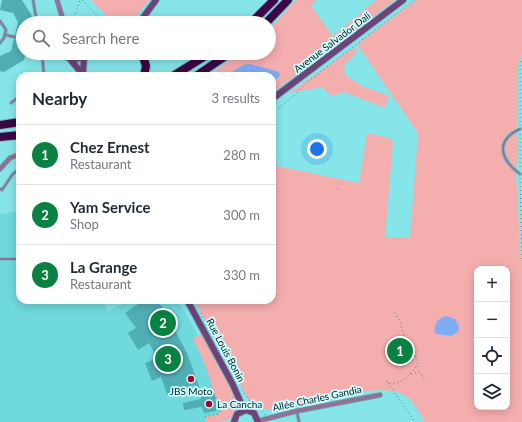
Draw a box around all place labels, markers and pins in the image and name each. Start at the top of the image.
pin: 2 [150,308,176,338]
pin: 1 [387,336,413,366]
pin: 3 [155,344,181,374]
marker: JBS Moto [186,374,196,384]
place label: JBS Moto [170,385,213,397]
place label: La Cancha [217,398,262,410]
marker: La Cancha [204,399,214,409]

